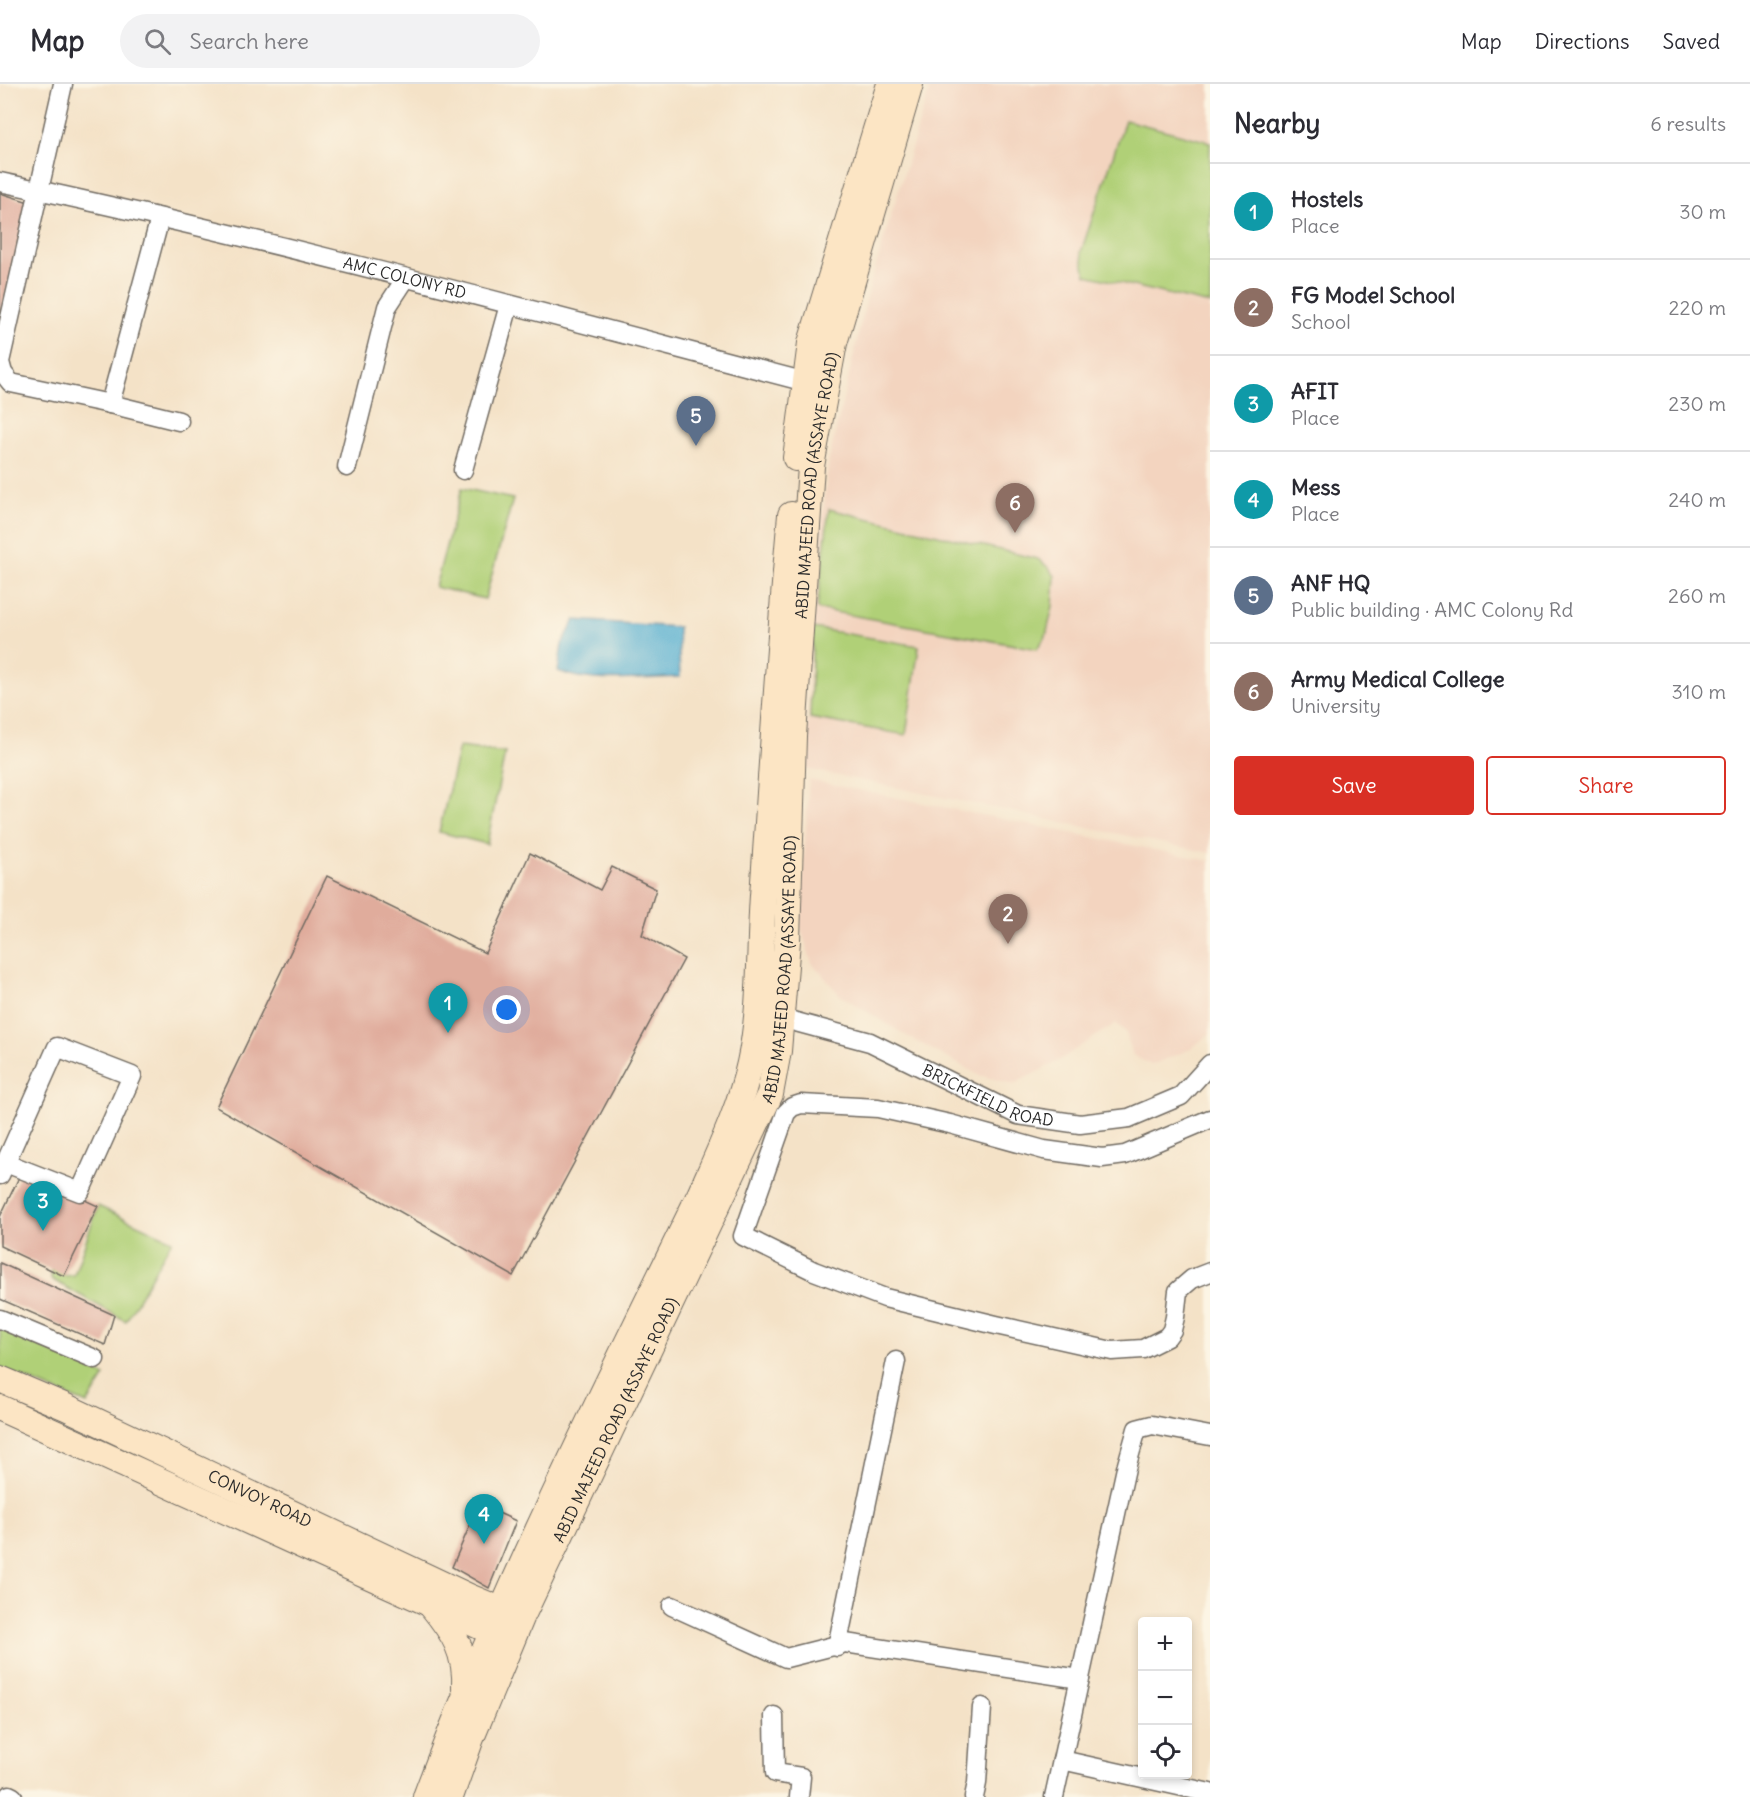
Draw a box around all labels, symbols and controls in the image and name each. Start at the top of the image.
search box [120,14,540,68]
text: Map [30,23,84,59]
icon: search [141,25,174,58]
text: Search here [189,27,309,55]
text: Map [1461,28,1502,55]
text: Directions [1535,28,1629,55]
text: Saved [1662,28,1720,55]
text: Nearby [1234,107,1320,140]
text: 6 results [1650,111,1726,136]
text: Hostels [1291,185,1363,213]
text: 1 [1250,199,1257,224]
text: 30 m [1679,199,1726,224]
text: Place [1291,213,1339,238]
street label: AMC COLONY RD [341,252,468,303]
text: FG Model School [1291,281,1455,309]
text: 2 [1248,295,1259,320]
text: 220 m [1669,295,1726,320]
text: School [1291,309,1351,334]
street label: ABID MAJEED ROAD (ASSAYE ROAD) [791,350,842,619]
text: AFIT [1291,377,1339,405]
text: 3 [1248,391,1259,416]
text: 230 m [1668,391,1726,416]
pin: 5 [676,396,716,446]
text: Place [1291,405,1339,430]
text: Mess [1291,473,1341,501]
pin: 6 [996,484,1034,533]
text: 4 [1248,487,1259,512]
text: 240 m [1668,487,1726,512]
text: Place [1291,501,1339,526]
text: ANF HQ [1291,569,1370,597]
text: 5 [1248,583,1259,608]
text: 260 m [1668,583,1726,608]
text: Public building · AMC Colony Rd [1291,597,1573,622]
text: Army Medical College [1291,665,1505,693]
text: 6 [1248,679,1259,704]
text: 310 m [1671,679,1726,704]
text: University [1291,693,1381,718]
button: Save [1234,756,1474,815]
button: Share [1486,756,1726,815]
street label: ABID MAJEED ROAD (ASSAYE ROAD) [757,835,800,1107]
pin: 2 [988,894,1028,944]
pin: 1 [428,984,468,1033]
your location [492,995,521,1024]
street label: BRICKFIELD ROAD [919,1059,1055,1130]
pin: 3 [24,1182,63,1231]
street label: ABID MAJEED ROAD (ASSAYE ROAD) [548,1294,682,1546]
street label: CONVOY ROAD [205,1465,315,1531]
pin: 4 [464,1494,504,1544]
map controls [1138,1617,1192,1779]
button: + [1138,1617,1192,1671]
button: − [1138,1671,1192,1725]
button: locate [1138,1725,1192,1779]

